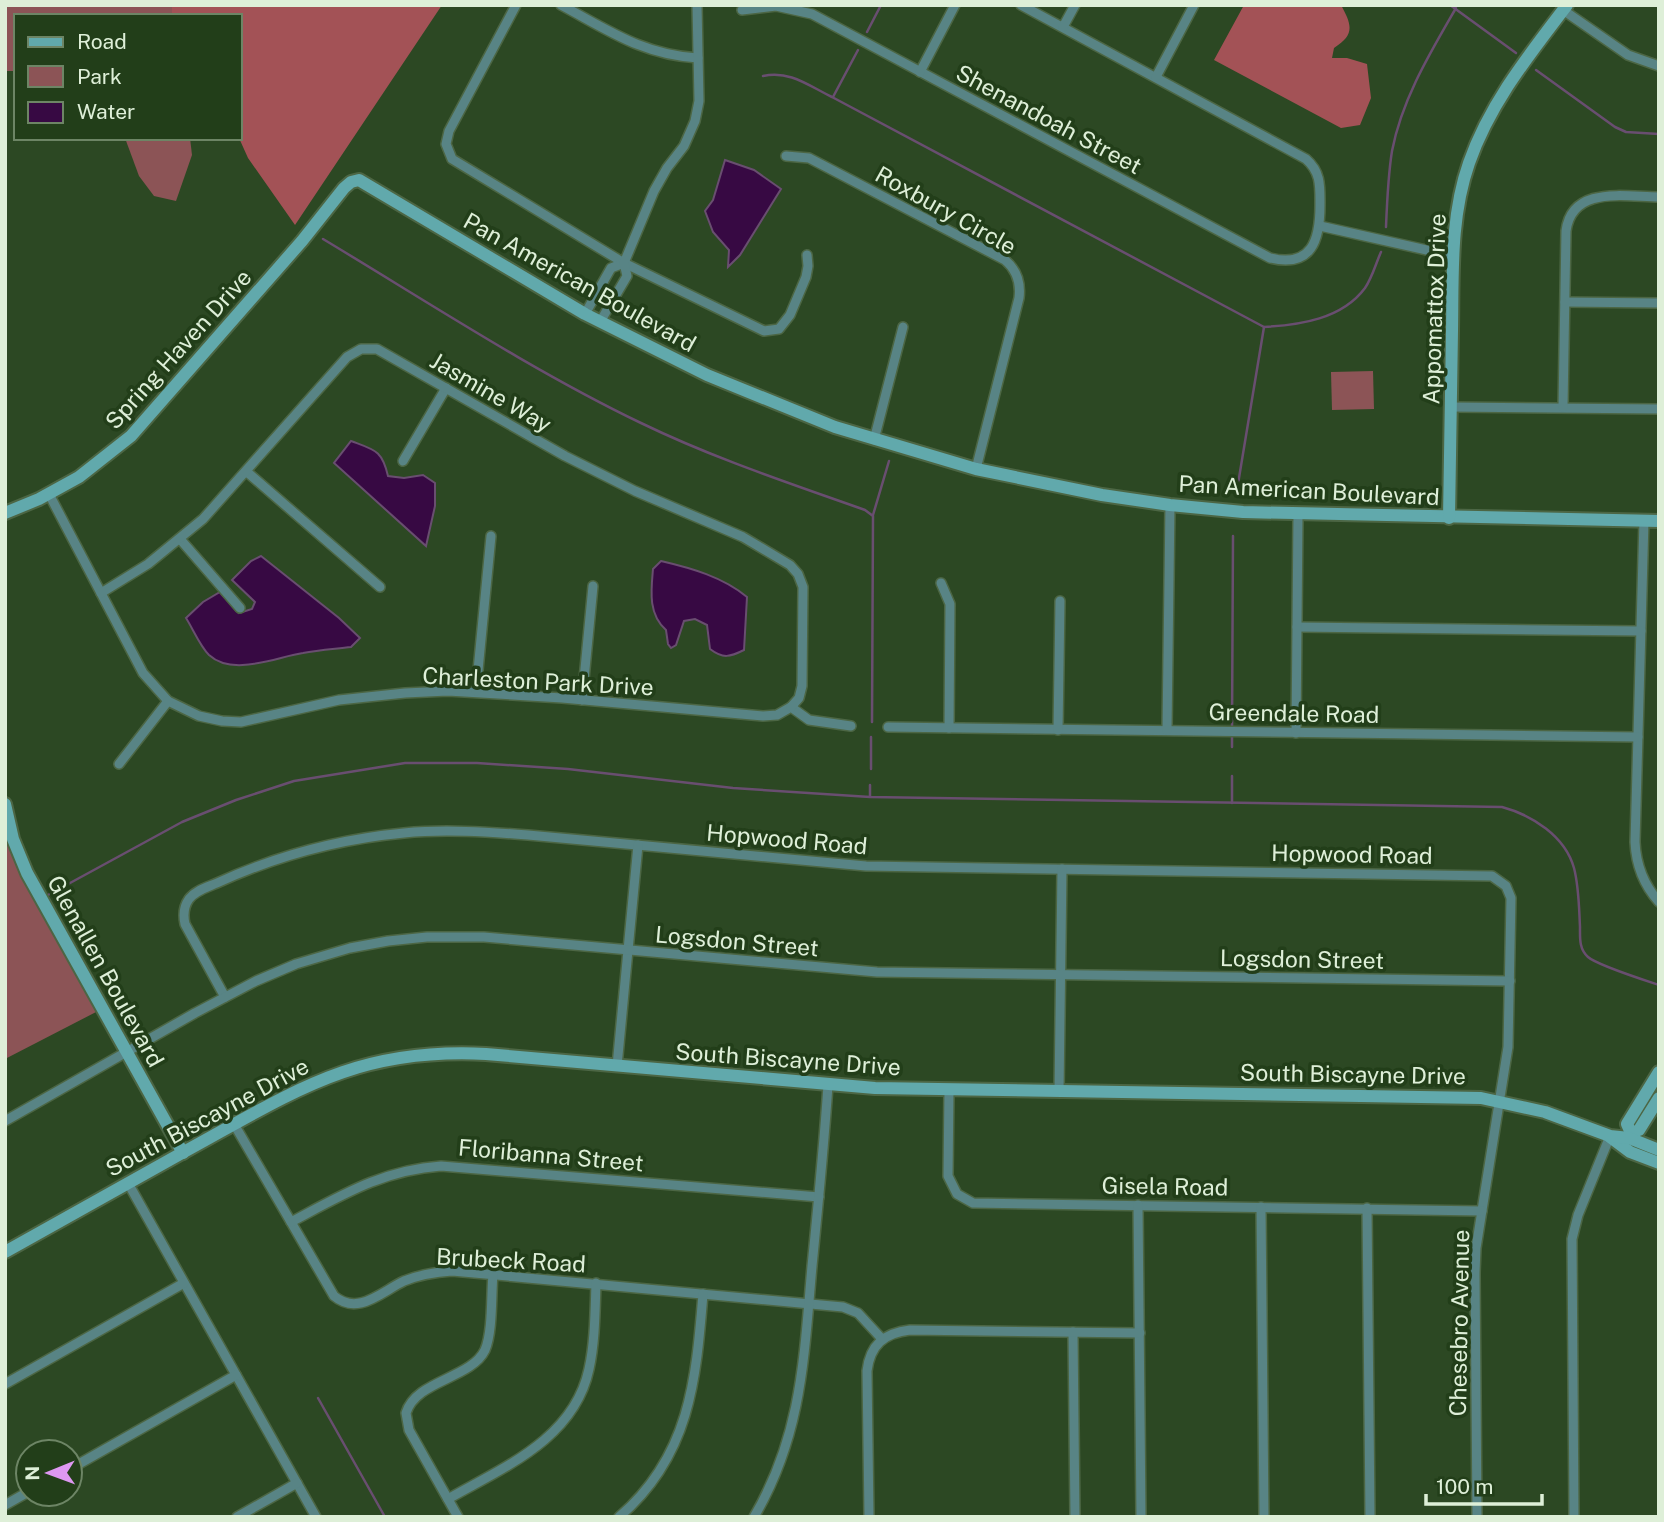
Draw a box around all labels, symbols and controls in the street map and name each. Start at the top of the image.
legend [14,14,242,140]
text: Road [77,29,127,54]
street label: Shenandoah Street [952,59,1146,179]
text: Park [77,64,122,89]
text: Water [77,99,135,124]
street label: Roxbury Circle [871,160,1021,260]
street label: Pan American Boulevard [459,207,701,357]
street label: Appomattox Drive [1417,213,1451,405]
street label: Spring Haven Drive [99,264,257,434]
street label: Jasmine Way [425,346,557,438]
street label: Pan American Boulevard [1178,470,1440,510]
street label: Charleston Park Drive [422,661,654,701]
street label: Greendale Road [1208,698,1380,728]
street label: Hopwood Road [705,819,869,859]
street label: Hopwood Road [1271,839,1433,869]
street label: Glenallen Boulevard [42,870,170,1072]
street label: Logsdon Street [654,920,820,962]
street label: Logsdon Street [1220,944,1384,974]
street label: South Biscayne Drive [674,1038,902,1080]
street label: South Biscayne Drive [101,1052,313,1182]
street label: South Biscayne Drive [1240,1059,1466,1089]
street label: Floribanna Street [457,1133,645,1177]
street label: Gisela Road [1101,1171,1229,1201]
street label: Chesebro Avenue [1444,1229,1474,1417]
street label: Brubeck Road [435,1243,587,1277]
north arrow [14,1438,84,1508]
scale bar [1426,1462,1542,1506]
text: N [21,1466,43,1481]
text: 100 m [1436,1474,1493,1499]

